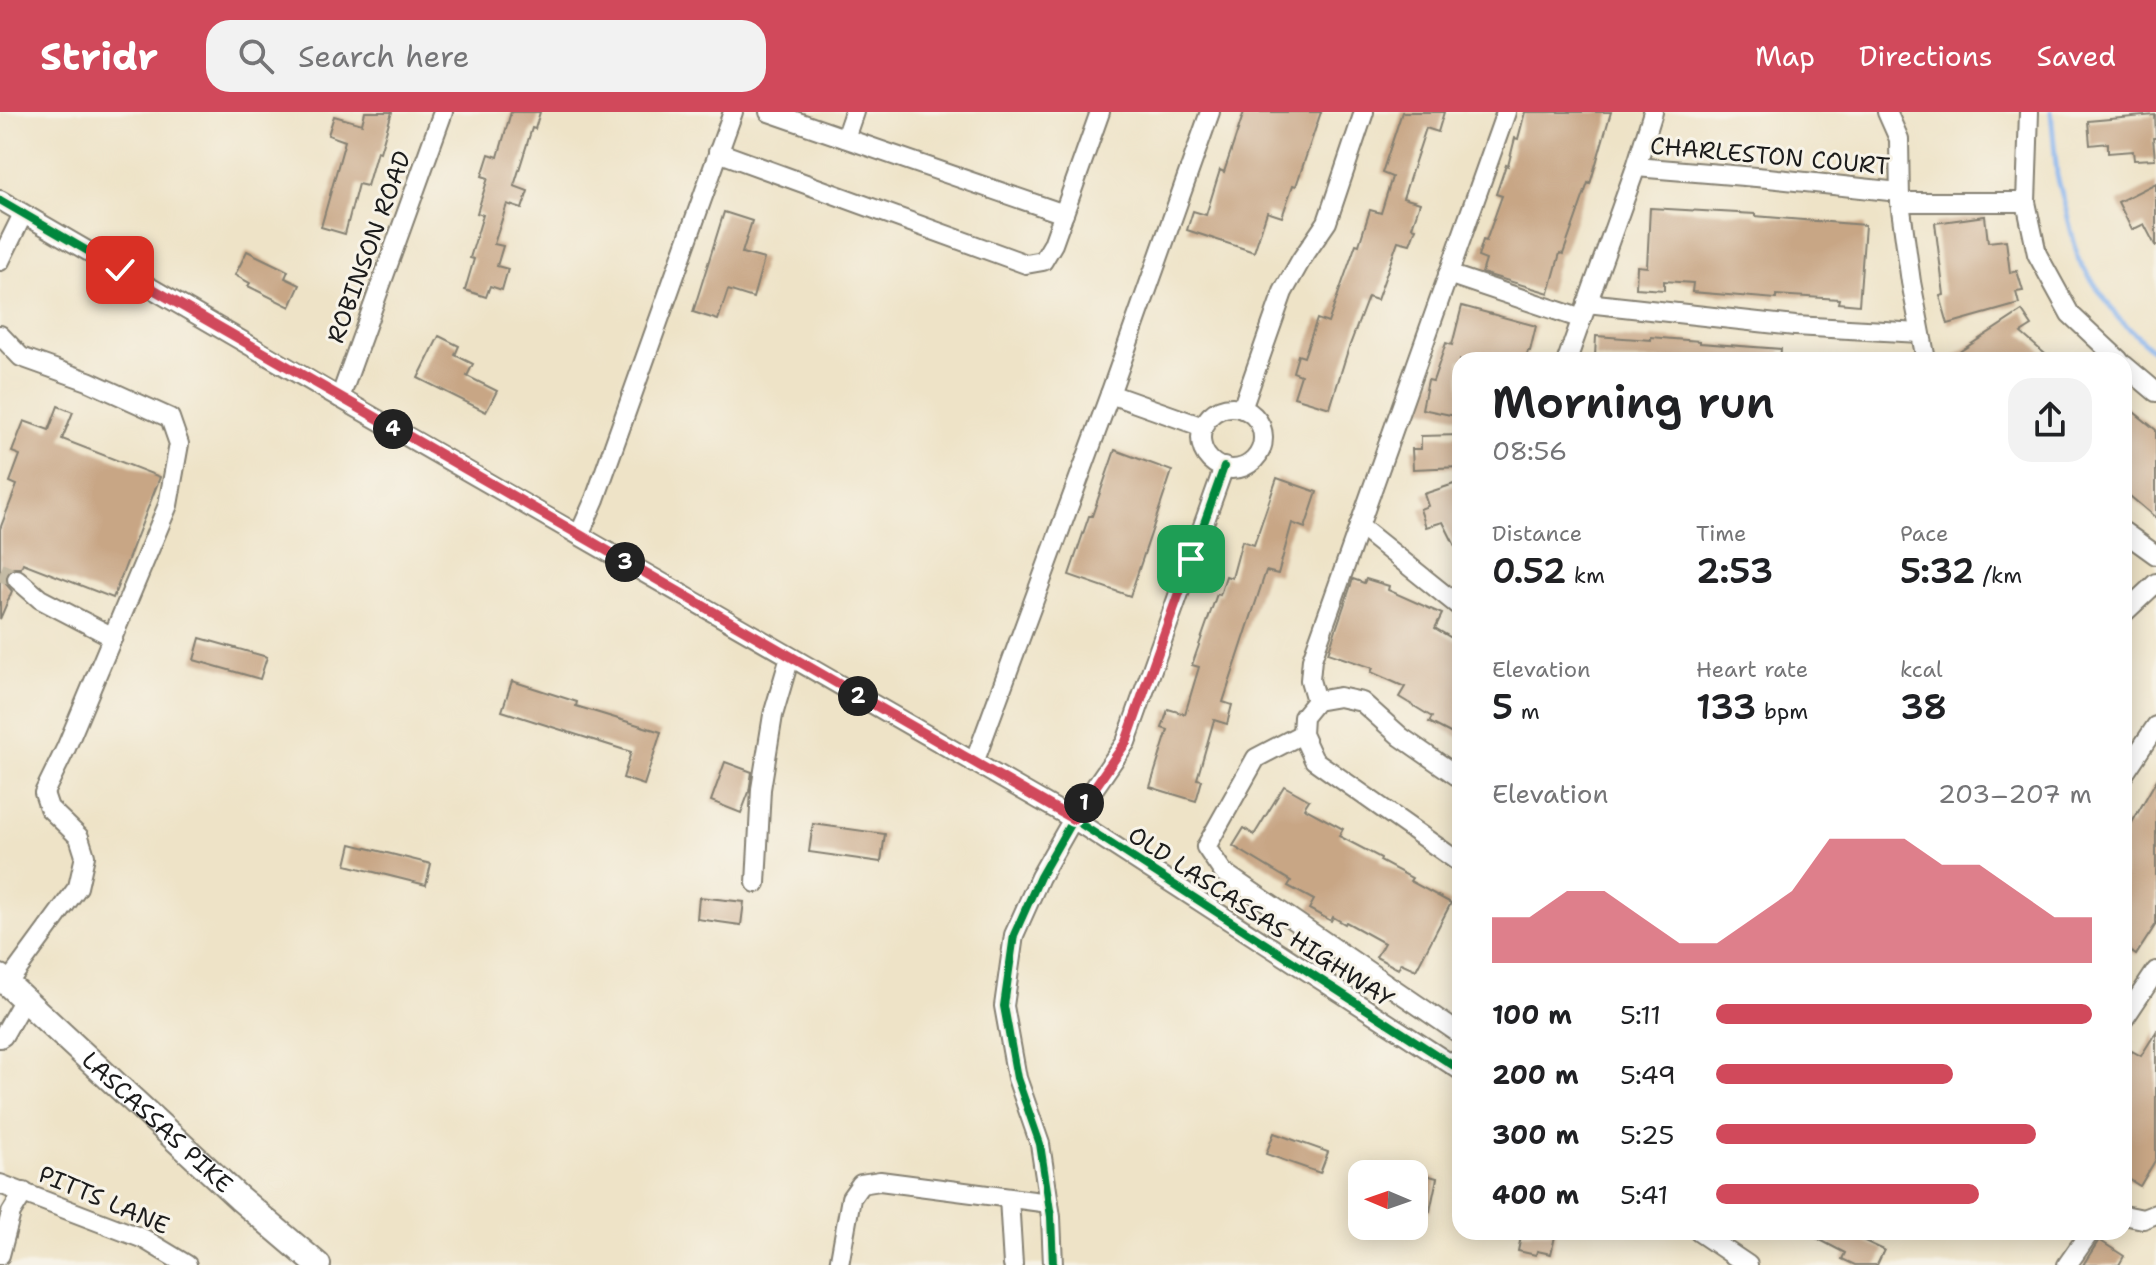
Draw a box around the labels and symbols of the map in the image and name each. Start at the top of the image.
street label: CHARLESTON COURT [1649,130,1891,182]
street label: ROBINSON ROAD [319,147,419,347]
pin [86,236,154,304]
pin: 4 [373,409,413,449]
pin [1157,525,1225,593]
pin: 3 [605,542,645,582]
pin: 2 [838,676,878,716]
pin: 1 [1064,783,1104,823]
street label: OLD LASCASSAS HIGHWAY [1122,819,1401,1015]
street label: LASCASSAS PIKE [75,1044,239,1200]
street label: PITTS LANE [34,1158,174,1242]
north arrow [1348,1160,1428,1240]

